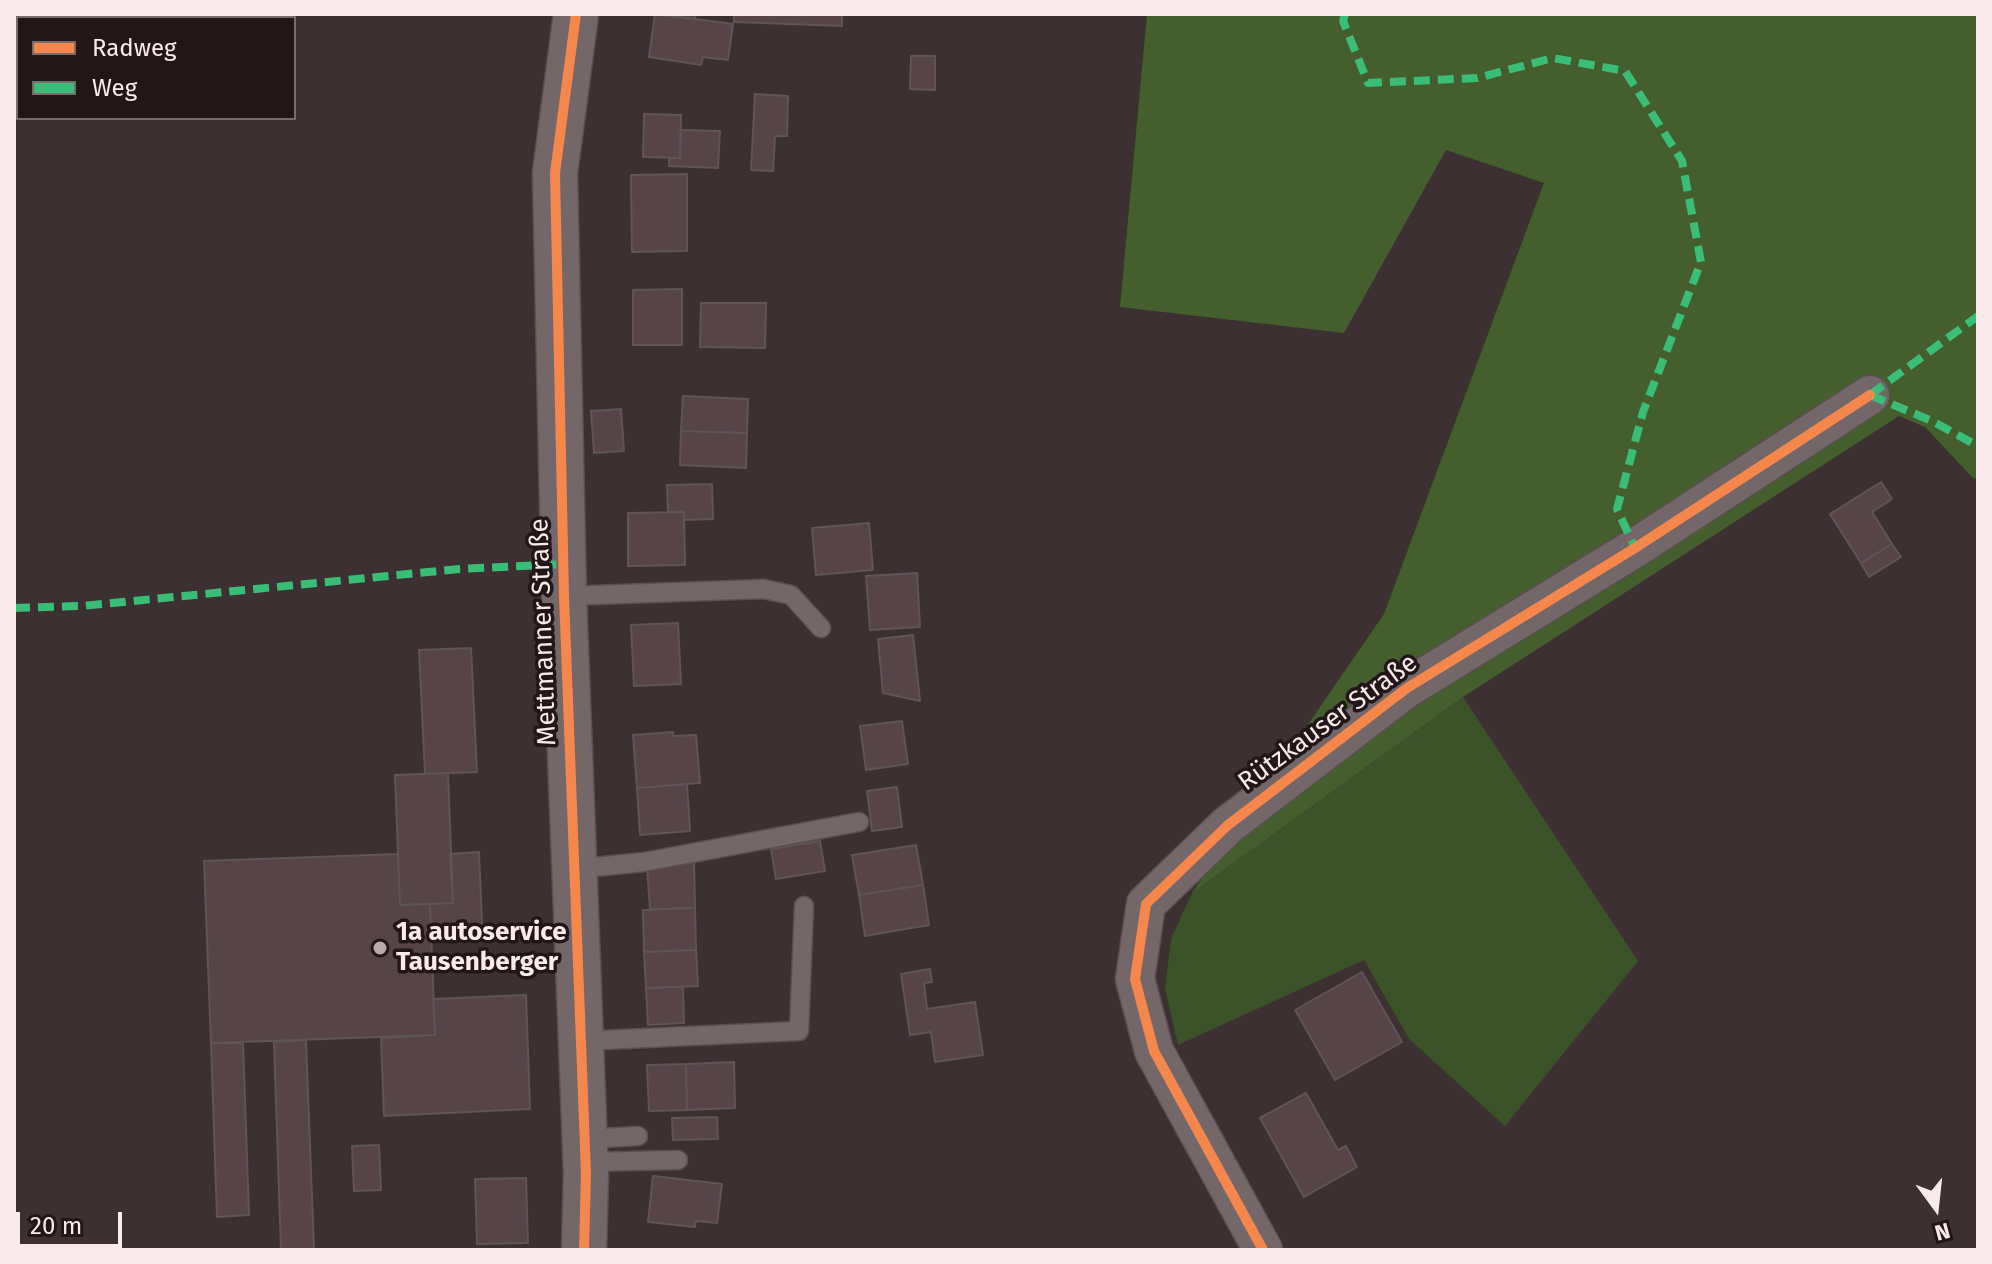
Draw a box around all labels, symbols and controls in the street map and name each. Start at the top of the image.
legend [16,16,296,120]
text: Radweg [92,34,176,62]
text: Weg [92,74,137,102]
street label: Mettmanner Straße [524,518,564,746]
street label: Rützkauser Straße [1232,648,1424,798]
place label: 1a autoservice Tausenberger [396,917,567,978]
marker: 1a autoservice Tausenberger [371,939,389,957]
north arrow [1896,1168,1976,1248]
scale bar [20,1196,126,1246]
text: 20 m [30,1212,82,1240]
text: N [1932,1217,1953,1247]

